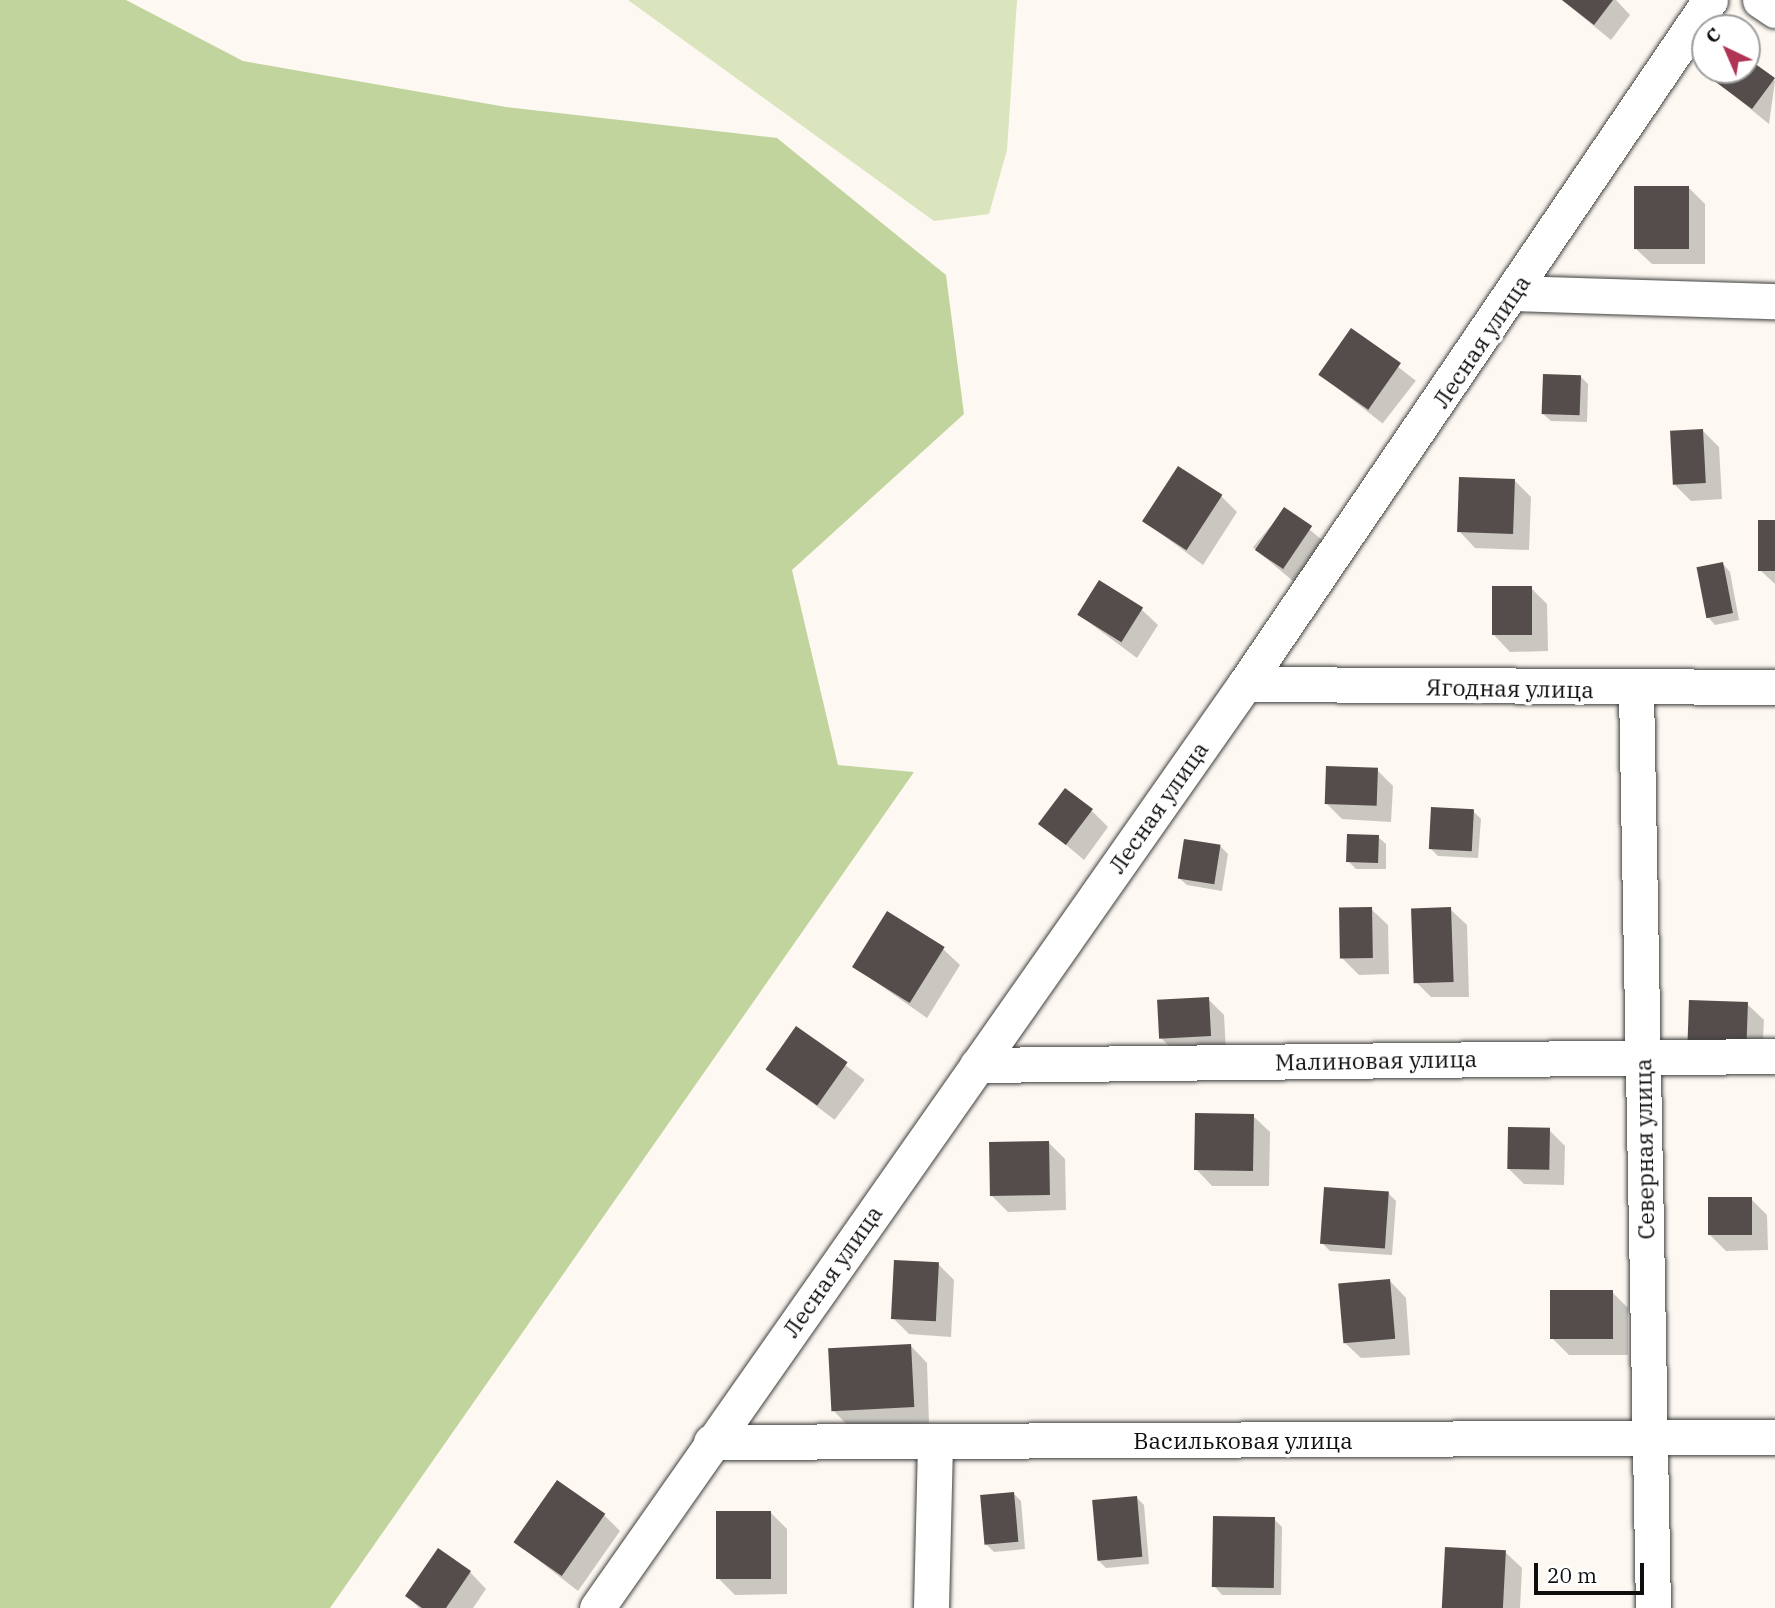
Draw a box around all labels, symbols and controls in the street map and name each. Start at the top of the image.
north arrow [1691,14,1761,84]
text: С [1700,22,1726,48]
street label: Лесная улица [1426,269,1536,413]
street label: Ягодная улица [1426,673,1594,703]
street label: Лесная улица [1102,736,1214,878]
street label: Малиновая улица [1275,1044,1477,1076]
street label: Северная улица [1629,1058,1659,1240]
street label: Лесная улица [776,1200,888,1342]
street label: Васильковая улица [1133,1426,1353,1454]
scale bar [1537,1548,1647,1592]
text: 20 m [1547,1561,1597,1589]

